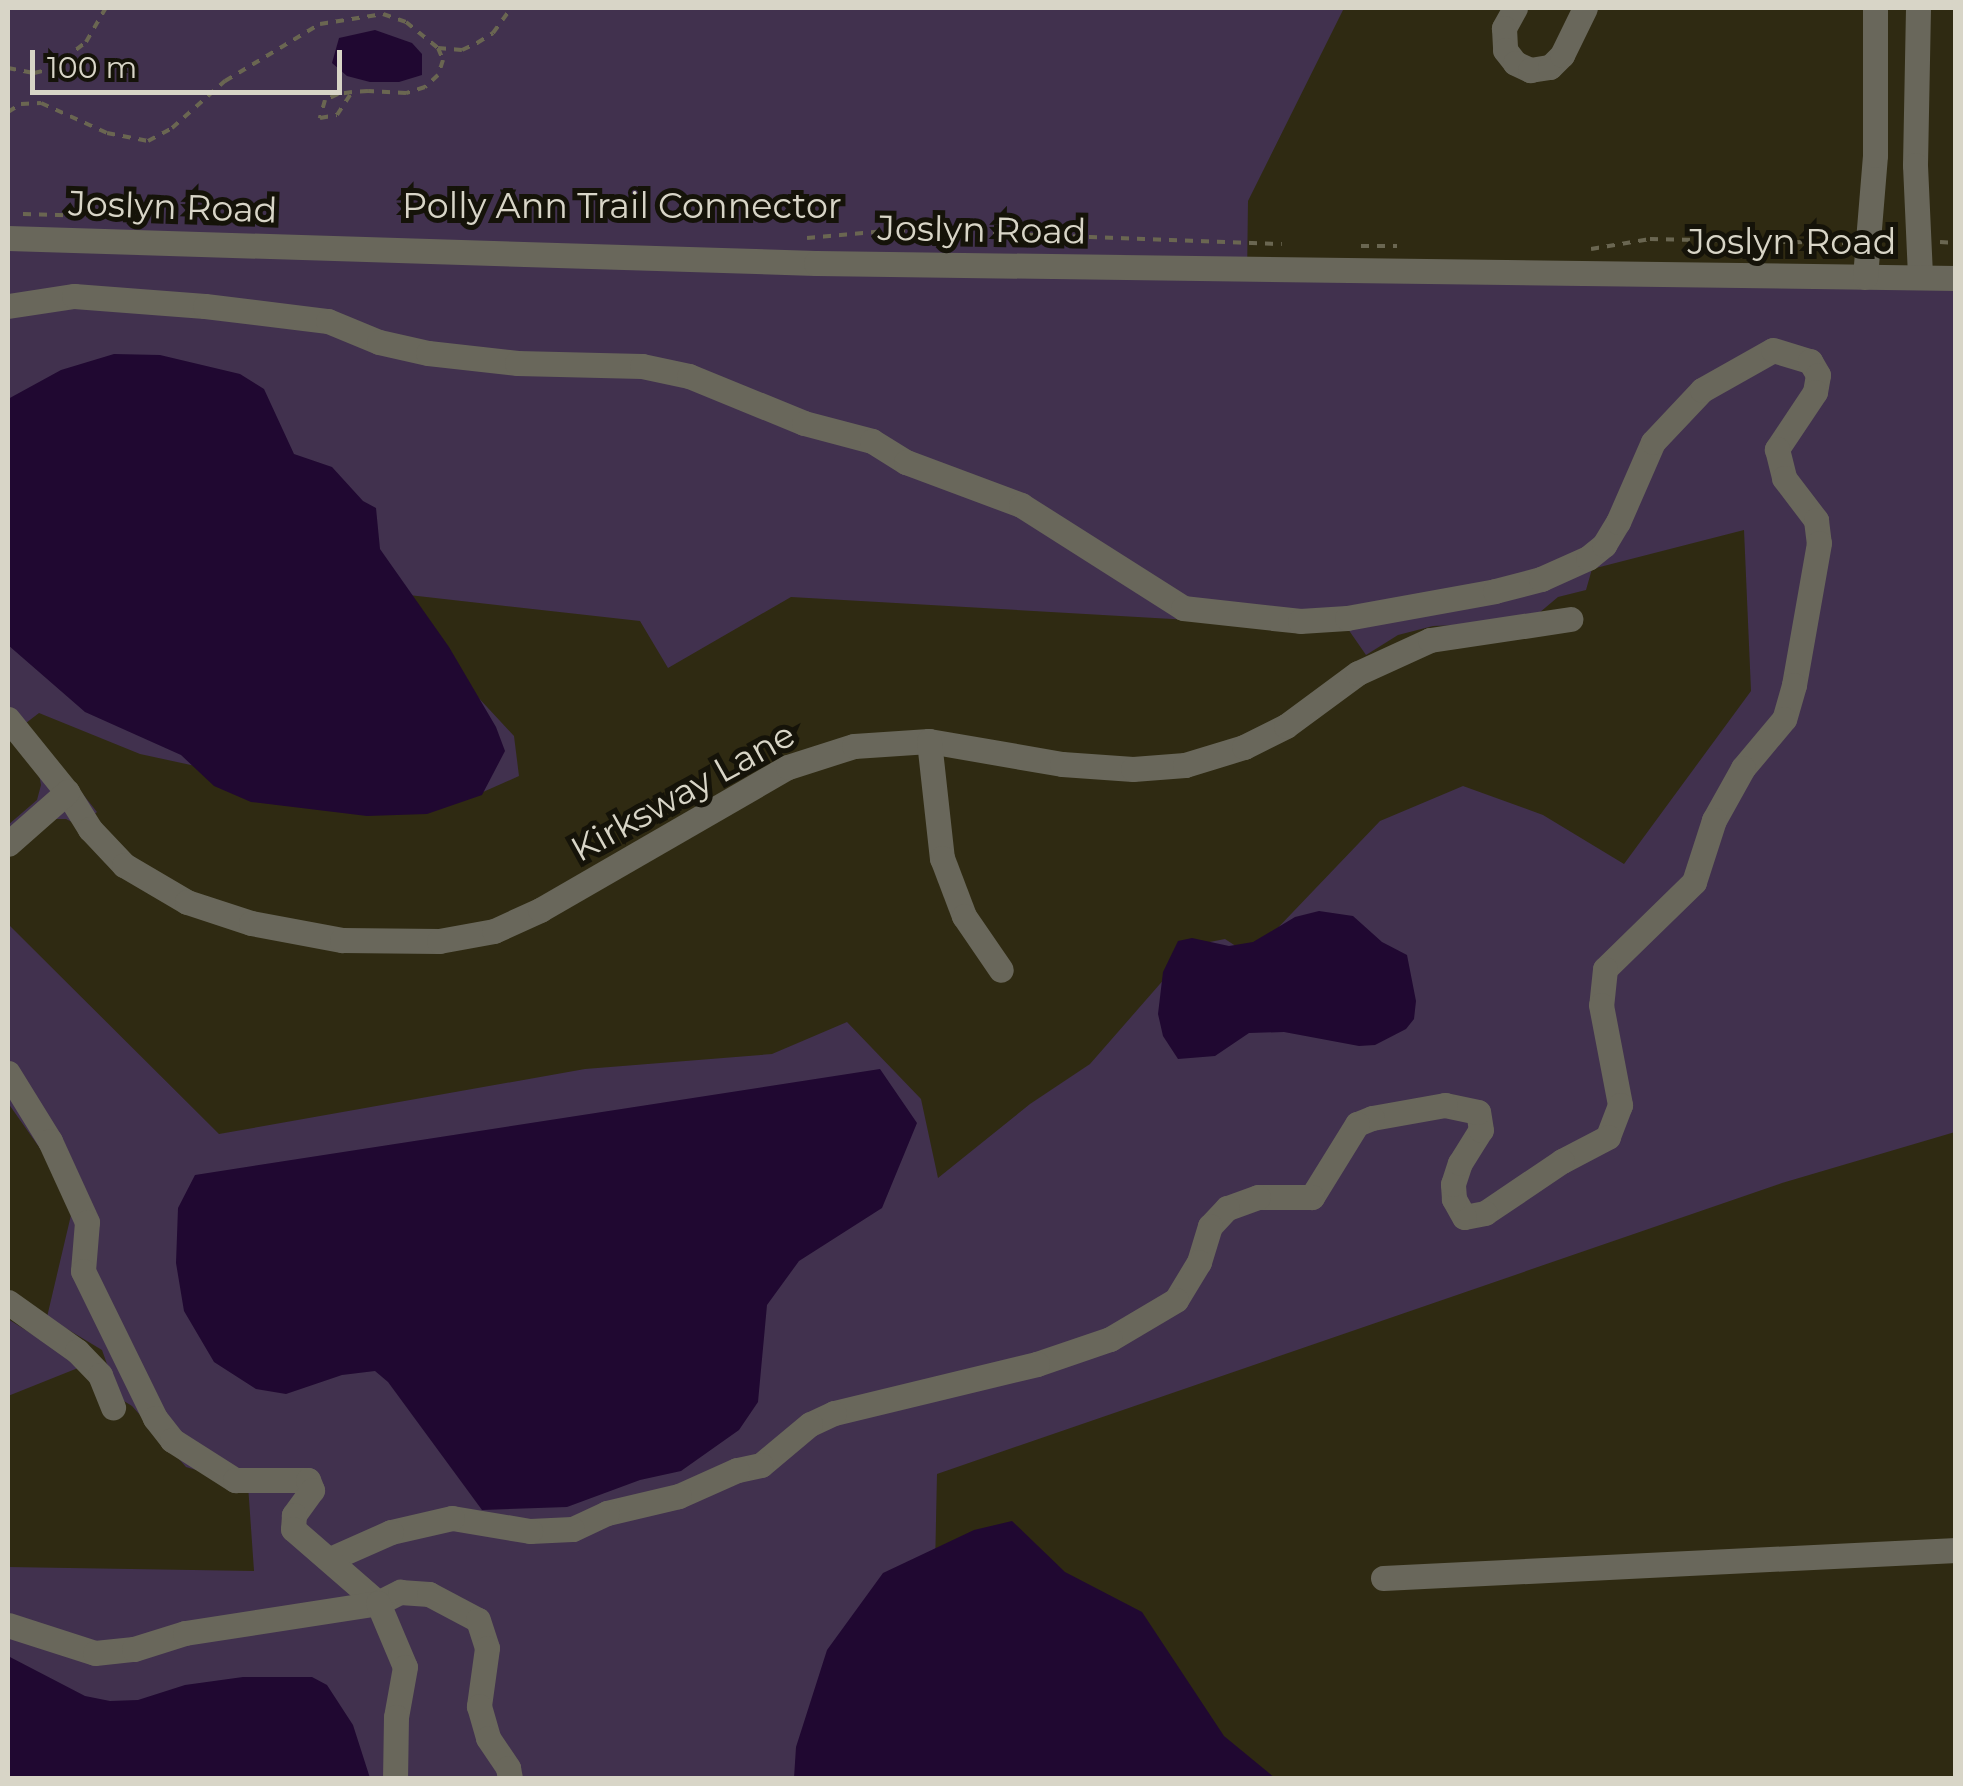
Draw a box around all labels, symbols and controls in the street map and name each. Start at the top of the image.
scale bar [35,30,348,92]
text: 100 m [47,49,137,86]
street label: Joslyn Road [68,182,278,232]
street label: Polly Ann Trail Connector [402,185,842,227]
street label: Joslyn Road [877,207,1087,253]
street label: Joslyn Road [1687,221,1897,263]
street label: Kirksway Lane [564,713,802,871]

